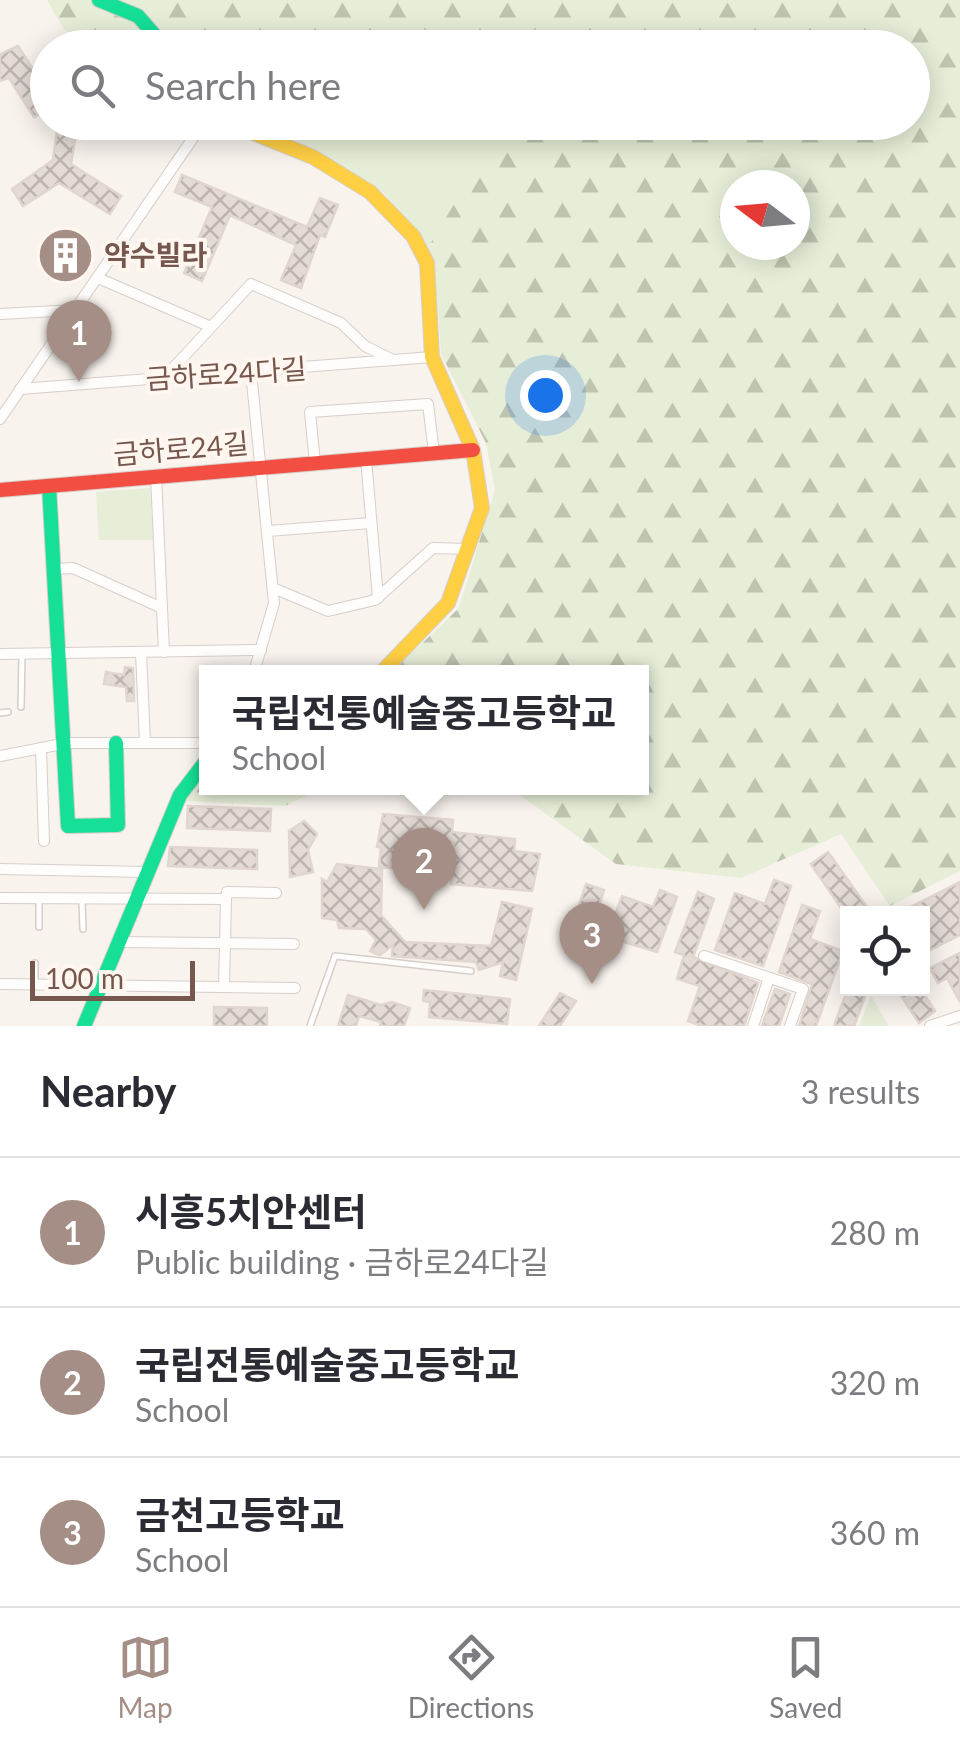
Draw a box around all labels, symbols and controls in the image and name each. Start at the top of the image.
search box [30,30,930,140]
icon: search [65,58,120,113]
text: Search here [145,62,341,108]
north arrow [720,170,810,260]
building icon: 약수빌라 [35,225,95,285]
place label: 약수빌라 [104,237,207,271]
pin: 1 [46,300,112,382]
street label: 금하로24다길 [144,350,308,396]
your location [520,370,571,421]
street label: 금하로24길 [112,425,250,471]
popup [199,665,649,795]
text: 국립전통예술중고등학교 [232,689,616,735]
text: School [232,738,326,777]
pin: 2 [392,828,456,910]
pin: 3 [560,902,624,984]
map controls [840,906,930,996]
button: locate [840,906,930,996]
scale bar [30,956,195,1000]
text: 100 m [45,961,124,995]
text: Nearby [40,1066,177,1116]
text: 3 results [801,1072,920,1111]
text: 시흥5치안센터 [135,1188,367,1234]
text: 1 [63,1213,82,1252]
text: 280 m [830,1213,920,1252]
text: Public building · 금하로24다길 [135,1242,549,1281]
text: 국립전통예술중고등학교 [135,1341,520,1387]
text: 2 [63,1363,82,1402]
text: 320 m [830,1363,920,1402]
text: School [135,1390,229,1429]
text: 금천고등학교 [135,1491,345,1537]
text: 3 [63,1513,82,1552]
text: 360 m [830,1513,920,1552]
text: School [135,1540,229,1579]
tab: Map [118,1630,173,1724]
tab: Directions [408,1630,534,1724]
tab: Saved [769,1630,842,1724]

